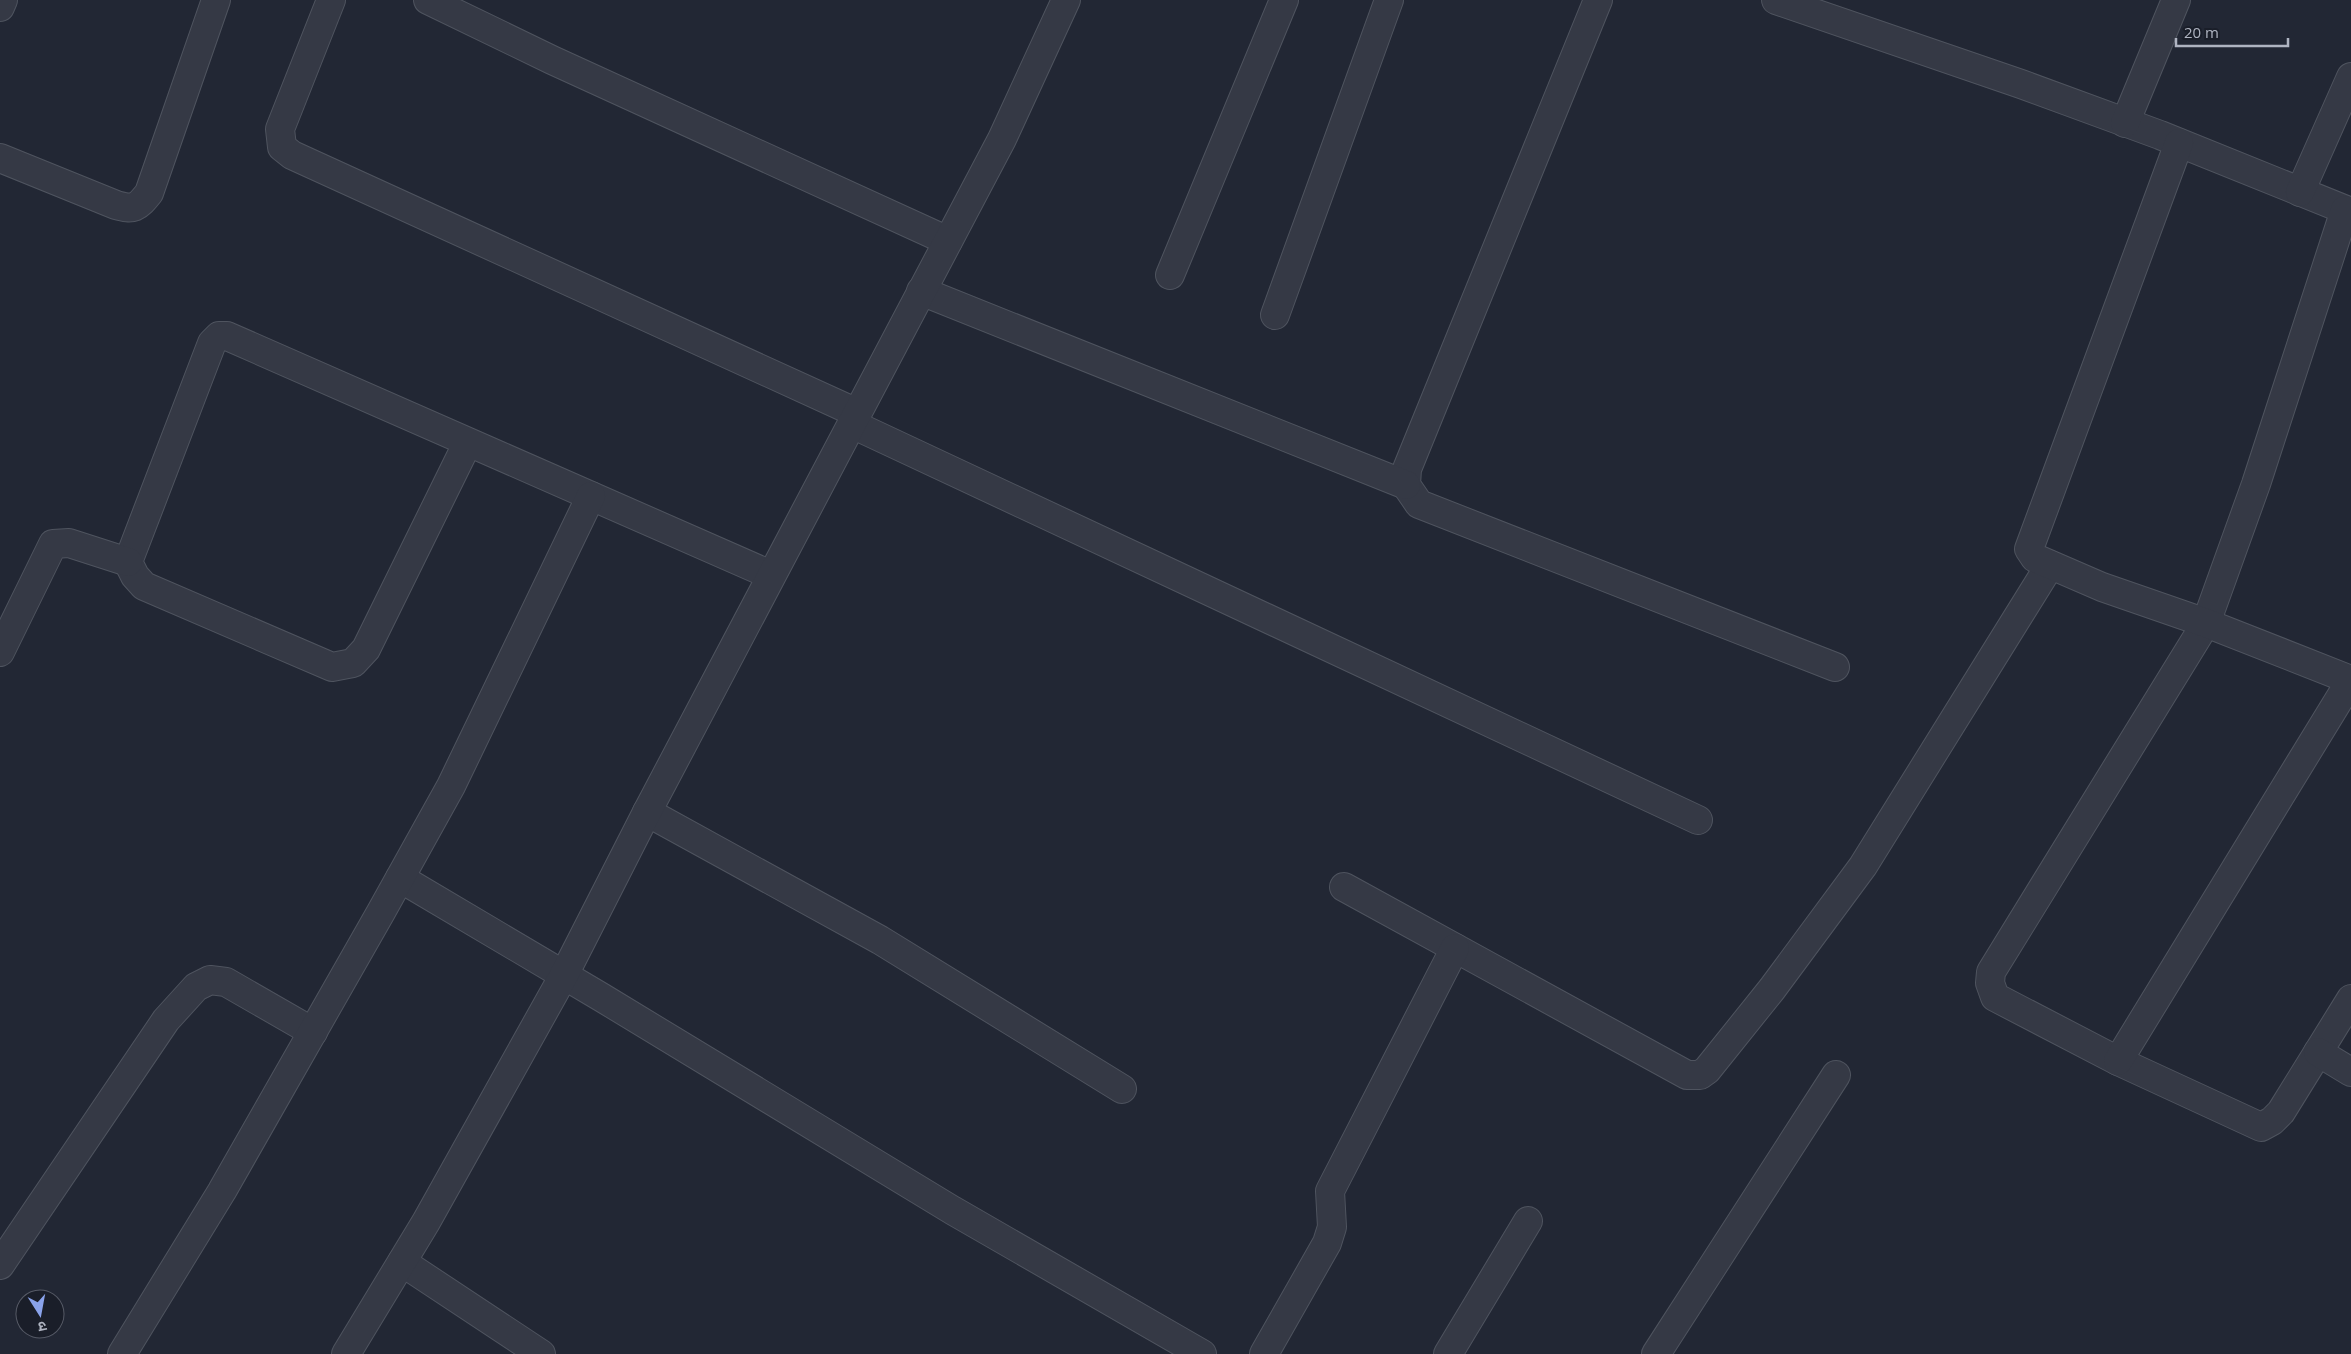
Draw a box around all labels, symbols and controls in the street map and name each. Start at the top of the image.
scale bar [2176,15,2288,47]
text: 20 m [2184,22,2219,42]
north arrow [15,1289,65,1339]
text: उ [36,1317,48,1338]

